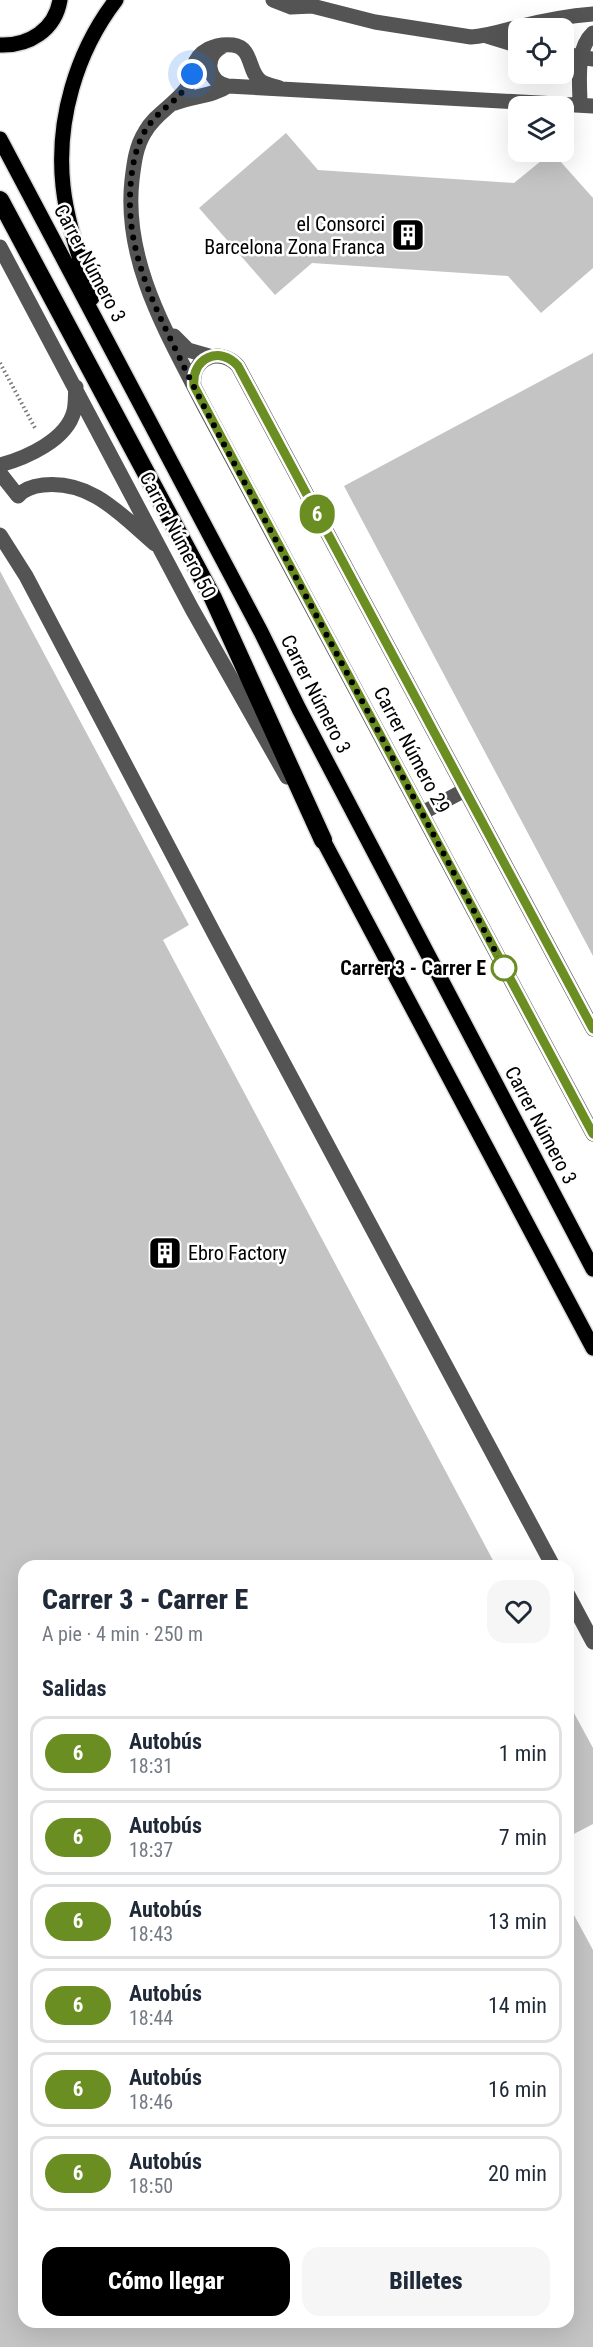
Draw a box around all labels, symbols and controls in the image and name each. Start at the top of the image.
map controls [508,18,574,162]
button: locate [508,18,574,84]
your location [177,59,207,89]
button: layers [508,96,574,162]
street label: Carrer Número 3 [49,200,131,326]
place label: el Consorci Barcelona Zona Franca [204,212,385,259]
building icon: el Consorci Barcelona Zona Franca [390,217,426,253]
street label: Carrer Número 50 [135,468,221,602]
line badge: 6 [298,494,336,534]
text: 6 [312,502,322,526]
street label: Carrer Número 3 [276,631,356,757]
street label: Carrer Número 29 [369,683,455,817]
marker: Carrer 3 - Carrer E [491,955,517,981]
place label: Carrer 3 - Carrer E [340,956,486,980]
street label: Carrer Número 3 [500,1062,582,1188]
building icon: Ebro Factory [147,1235,183,1271]
place label: Ebro Factory [188,1241,287,1265]
button: heart [487,1580,550,1643]
text: Carrer 3 - Carrer E [42,1583,248,1616]
text: A pie · 4 min · 250 m [42,1622,203,1646]
text: Salidas [42,1676,107,1701]
text: Autobús [129,1729,202,1754]
text: 6 [73,1741,83,1765]
text: 1 min [499,1741,547,1766]
text: 18:31 [129,1754,173,1778]
text: Autobús [129,1813,202,1838]
text: 6 [73,1825,83,1849]
text: 7 min [499,1825,547,1850]
text: 18:37 [129,1838,173,1862]
text: Autobús [129,1897,202,1922]
text: 6 [73,1909,83,1933]
text: 13 min [488,1909,547,1934]
text: 18:43 [129,1922,173,1946]
text: Autobús [129,1981,202,2006]
text: 6 [73,1993,83,2017]
text: 14 min [488,1993,547,2018]
text: 18:44 [129,2006,173,2030]
text: Autobús [129,2065,202,2090]
text: 6 [73,2077,83,2101]
text: 16 min [488,2077,547,2102]
text: 18:46 [129,2090,173,2114]
text: Autobús [129,2149,202,2174]
text: 6 [73,2161,83,2185]
text: 20 min [488,2161,547,2186]
text: 18:50 [129,2174,173,2198]
button: Cómo llegar [42,2247,290,2316]
button: Billetes [302,2247,550,2316]

